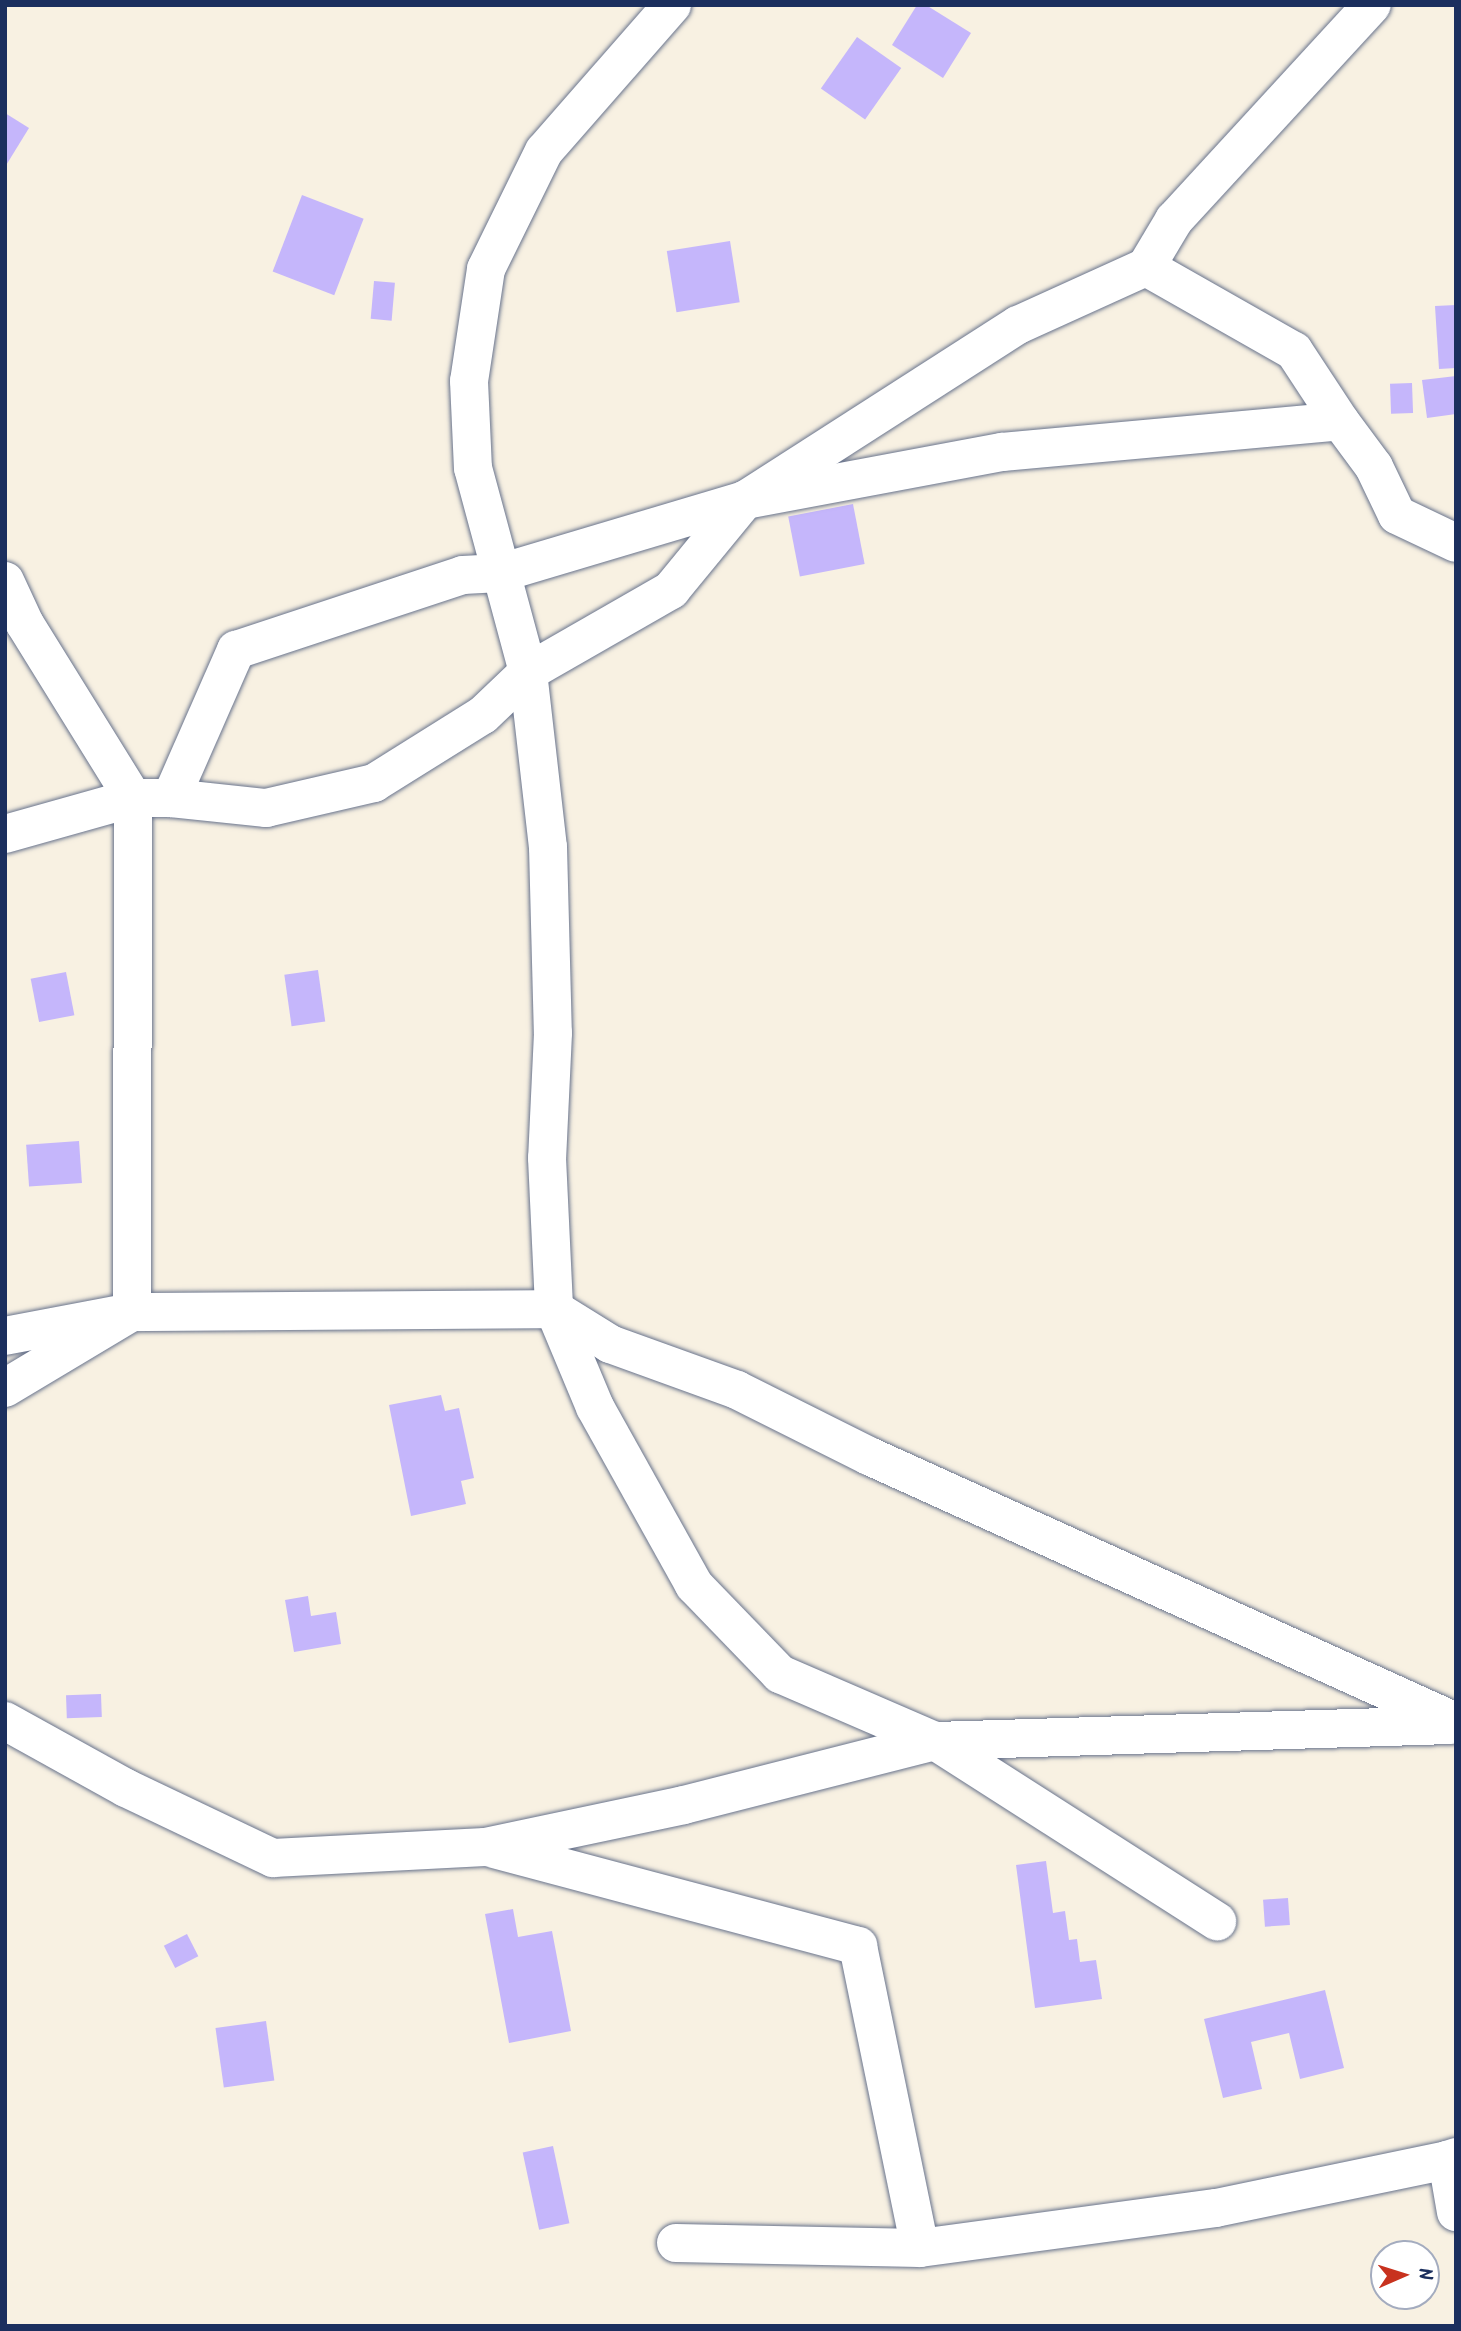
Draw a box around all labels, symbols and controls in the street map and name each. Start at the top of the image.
north arrow [1370,2240,1440,2310]
text: N [1409,2267,1439,2281]

